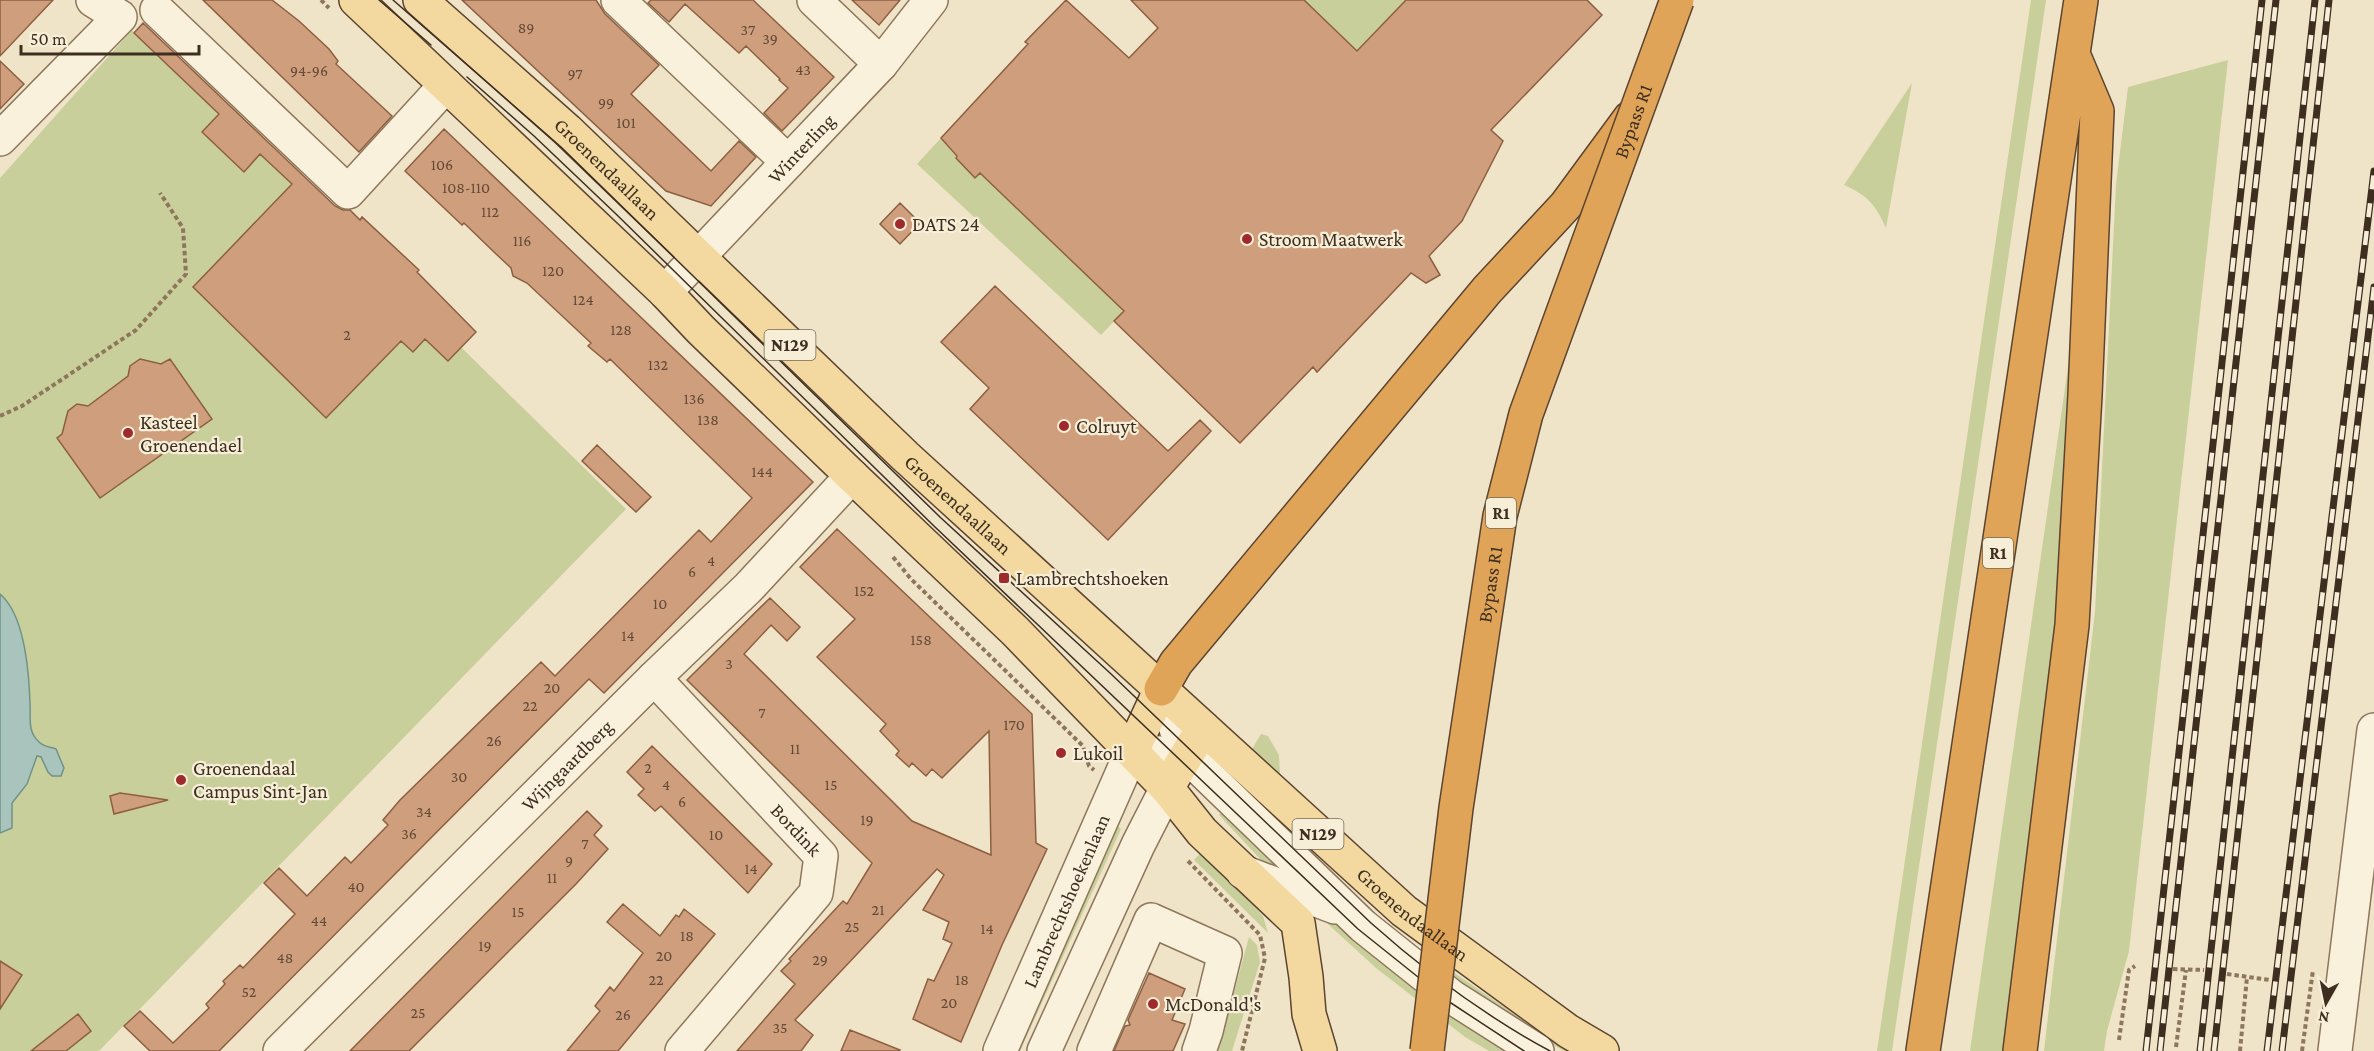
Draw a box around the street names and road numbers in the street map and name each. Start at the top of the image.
street label: Bypass R1 [1609,81,1656,161]
street label: Winterling [763,109,840,187]
street label: Groenendaallaan [550,113,664,224]
road number: N129 [764,330,816,360]
street label: Groenendaallaan [900,450,1017,559]
road number: R1 [1486,498,1516,528]
road number: R1 [1983,538,2013,568]
street label: Bypass R1 [1473,544,1506,624]
street label: Wijngaardberg [517,715,618,815]
street label: Bordink [767,799,826,861]
street label: Lambrechtshoekenlaan [1018,810,1114,991]
road number: N129 [1292,819,1344,849]
street label: Groenendaallaan [1352,863,1473,966]

